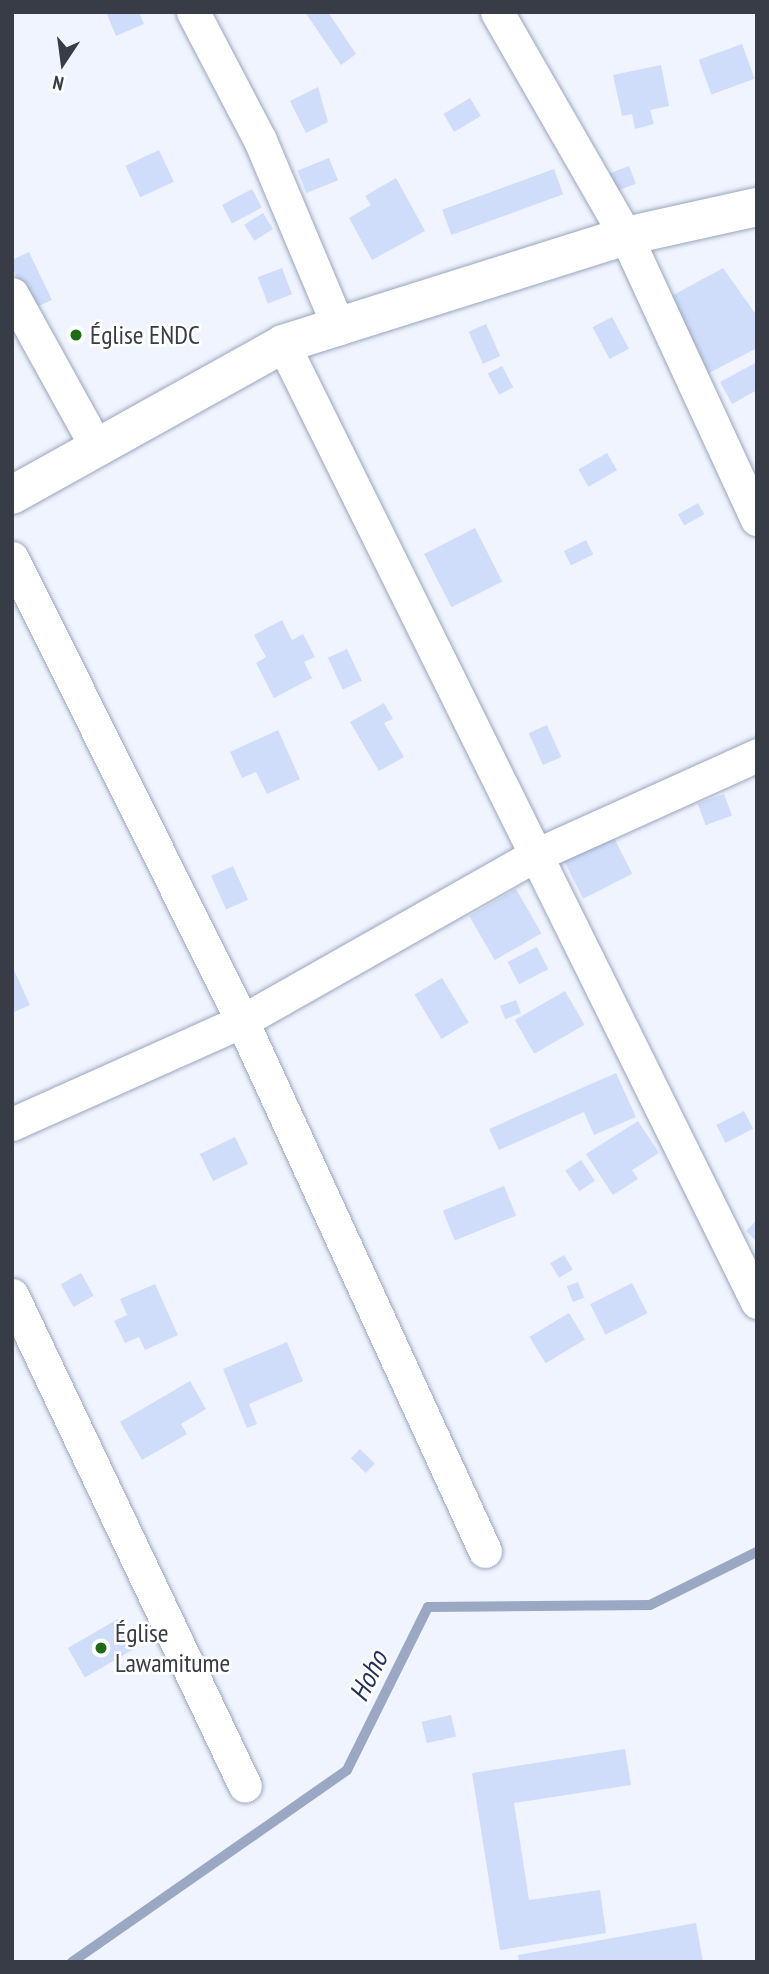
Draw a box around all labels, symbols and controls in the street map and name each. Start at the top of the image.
north arrow [28,28,98,98]
text: N [51,71,66,96]
place label: Église ENDC [90,319,200,351]
marker: Église ENDC [68,327,84,343]
place label: Église Lawamitume [115,1617,230,1678]
marker: Église Lawamitume [93,1640,109,1656]
water label: Hoho [342,1645,394,1707]

